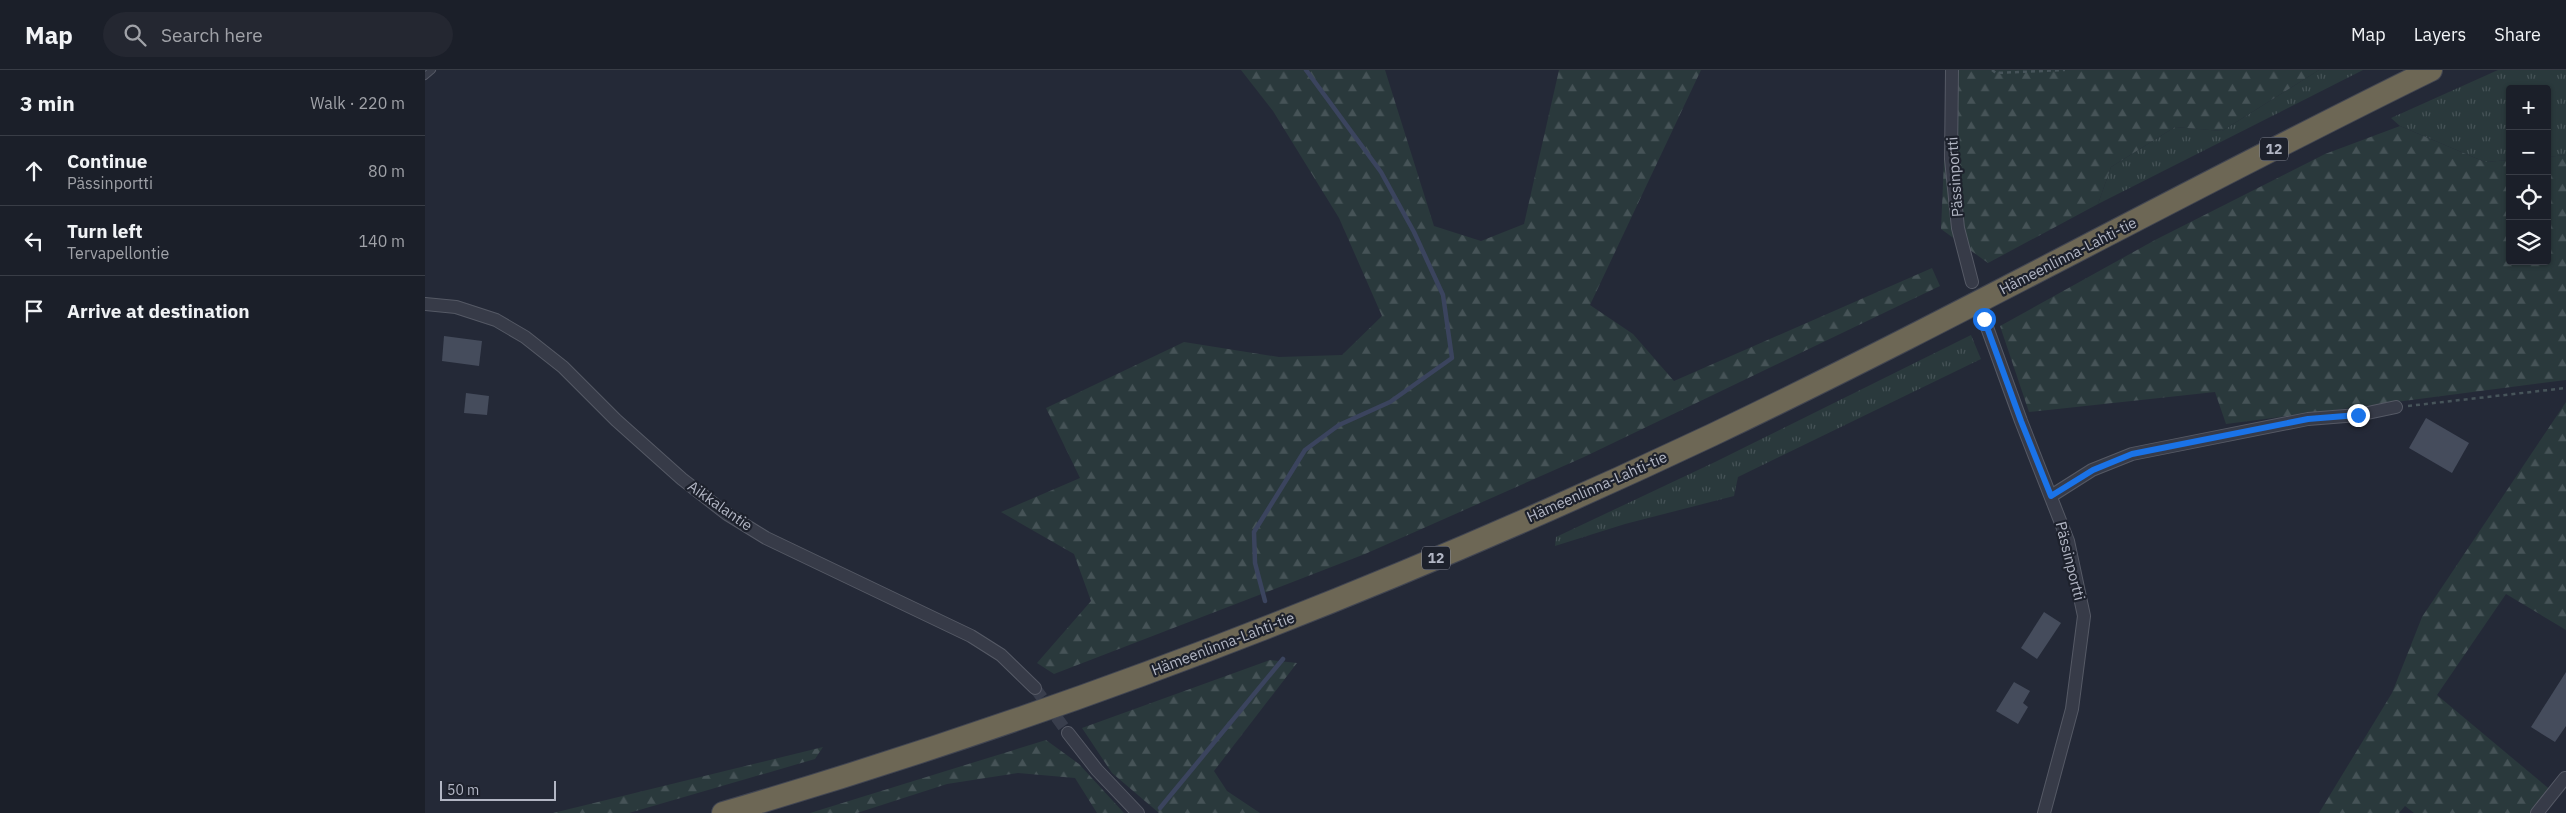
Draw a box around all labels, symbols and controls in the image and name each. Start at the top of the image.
search box [103,12,453,57]
text: Map [25,19,73,51]
icon: search [121,21,149,49]
text: Search here [161,23,263,47]
text: Map [2351,23,2386,46]
text: Layers [2414,23,2466,46]
text: Share [2494,23,2541,46]
map controls [2506,85,2551,265]
button: + [2506,85,2551,130]
text: 3 min [20,89,75,117]
text: Walk · 220 m [310,93,405,113]
button: − [2506,130,2551,175]
street label: Pässinportti [1942,136,1967,218]
road number: 12 [2260,138,2288,160]
text: Continue [67,149,147,173]
icon: ahead [20,157,48,185]
text: 80 m [368,161,405,181]
text: Pässinportti [67,173,153,193]
button: locate [2506,175,2551,220]
street label: Hämeenlinna-Lahti-tie [1996,213,2140,298]
text: Turn left [67,219,143,243]
button: layers [2506,220,2551,265]
icon: left [20,227,48,255]
text: 140 m [358,231,405,251]
text: Tervapellontie [67,243,169,263]
icon: arrive [20,297,48,325]
text: Arrive at destination [67,299,250,323]
route start [1973,308,1996,331]
route end [2347,404,2370,427]
street label: Hämeenlinna-Lahti-tie [1524,447,1670,526]
street label: Aikkalantie [684,476,756,535]
street label: Pässinportti [2052,519,2089,602]
road number: 12 [1422,546,1450,569]
street label: Hämeenlinna-Lahti-tie [1149,607,1297,680]
scale bar [440,778,556,801]
text: 50 m [447,781,479,799]

